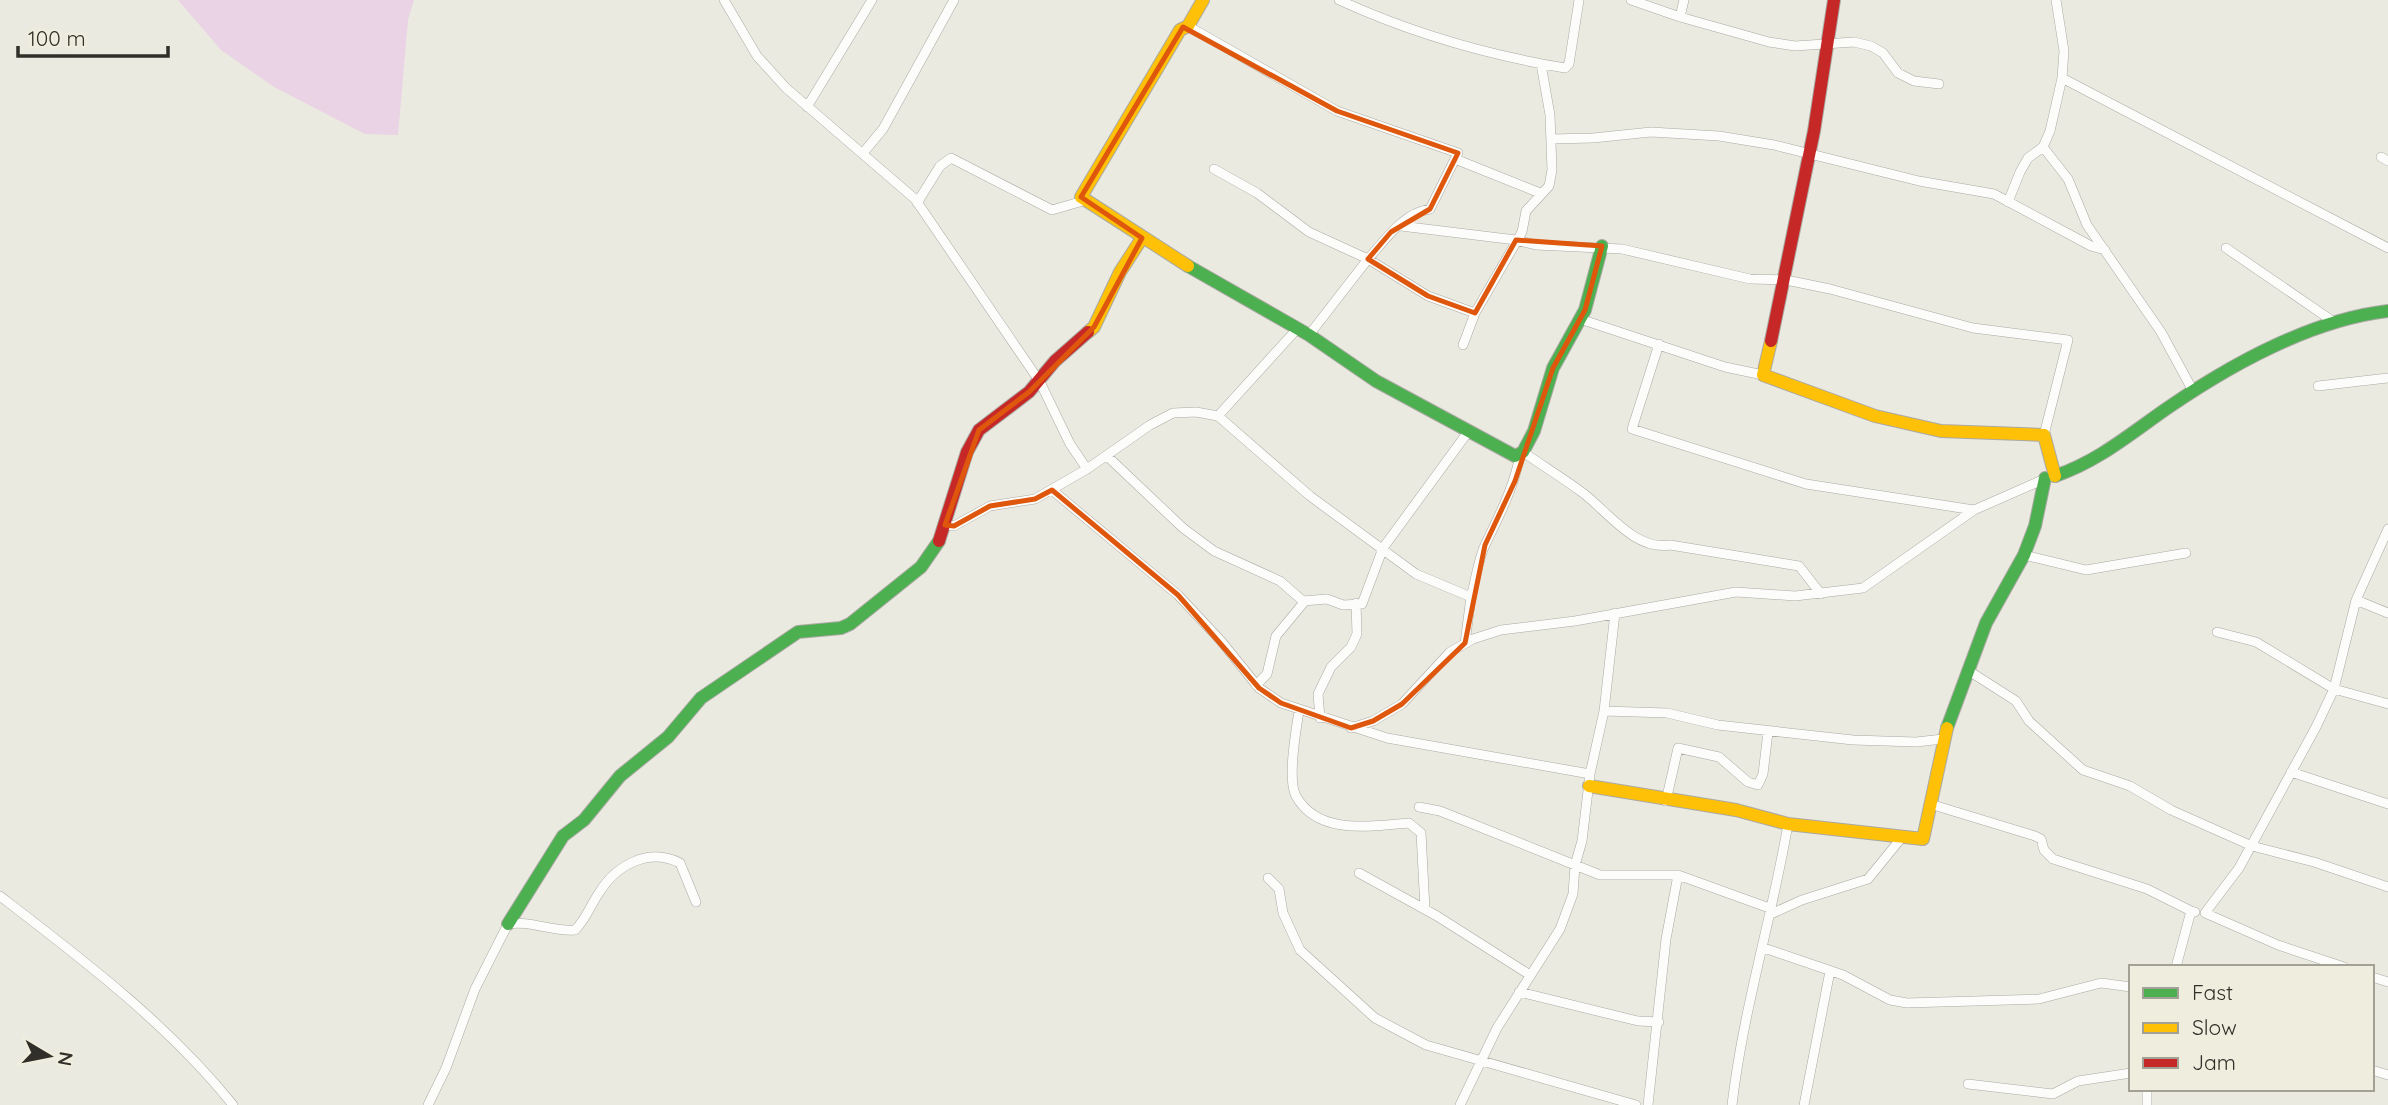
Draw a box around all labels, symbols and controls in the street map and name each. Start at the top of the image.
scale bar [18,14,168,58]
text: 100 m [28,25,86,51]
legend [2129,965,2374,1091]
text: Fast [2192,979,2233,1005]
text: Slow [2192,1014,2237,1040]
north arrow [14,1021,84,1091]
text: Jam [2192,1049,2236,1075]
text: N [53,1050,79,1068]

